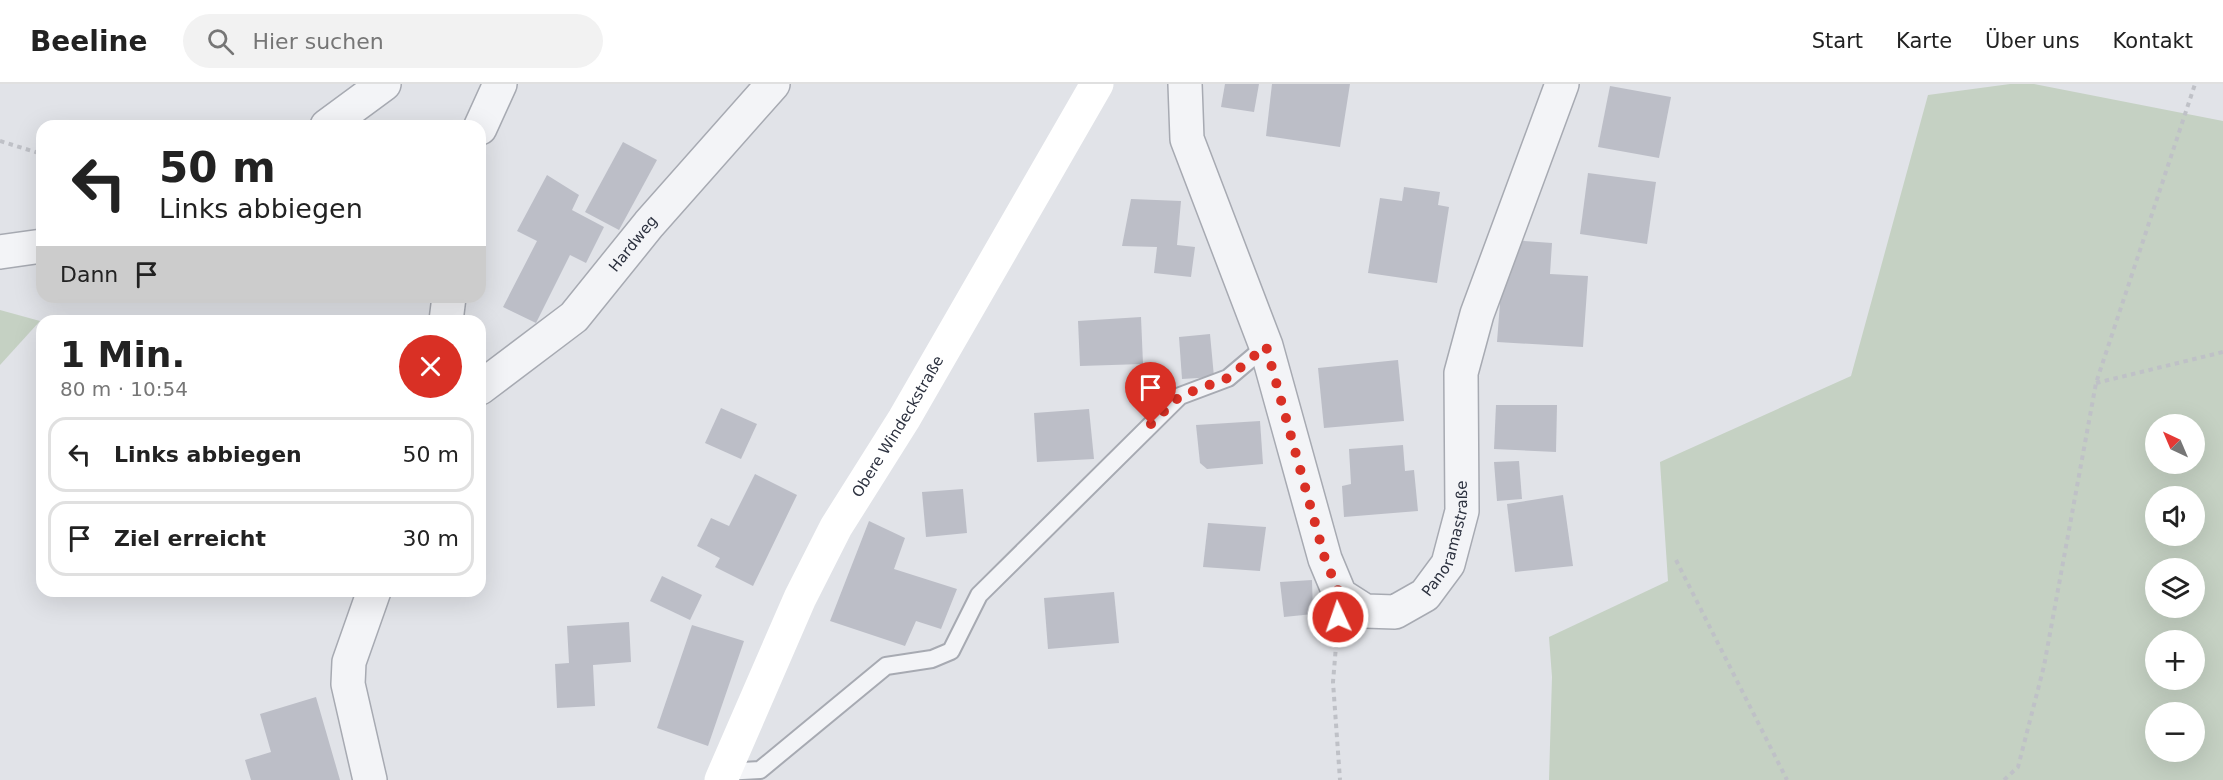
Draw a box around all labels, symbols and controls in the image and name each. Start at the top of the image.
search box [183,14,603,68]
text: Beeline [30,25,147,58]
icon: search [204,25,237,58]
text: Hier suchen [252,29,384,54]
text: Start [1812,29,1863,53]
text: Karte [1896,29,1952,53]
text: Über uns [1985,29,2080,53]
text: Kontakt [2113,29,2193,53]
text: 50 m [159,143,276,192]
icon: left [60,144,138,222]
text: Links abbiegen [159,193,363,224]
street label: Hardweg [605,212,661,275]
icon: arrive [130,258,163,291]
text: Dann [60,262,118,287]
text: 1 Min. [60,334,185,375]
button: close [399,335,462,398]
street label: Obere Windeckstraße [848,353,947,501]
pin [1125,362,1176,424]
icon: arrive [1134,371,1167,404]
text: 80 m · 10:54 [60,377,188,401]
north arrow [2145,414,2205,474]
map controls [2145,414,2205,762]
icon: left [63,438,96,471]
text: Links abbiegen [114,442,302,467]
text: 50 m [403,442,459,467]
street label: Panoramastraße [1418,481,1472,600]
button: sound [2145,486,2205,546]
icon: arrive [63,522,96,555]
text: Ziel erreicht [114,526,266,551]
text: 30 m [403,526,459,551]
button: layers [2145,558,2205,618]
position arrow [1306,585,1370,649]
button: + [2145,630,2205,690]
button: − [2145,702,2205,762]

